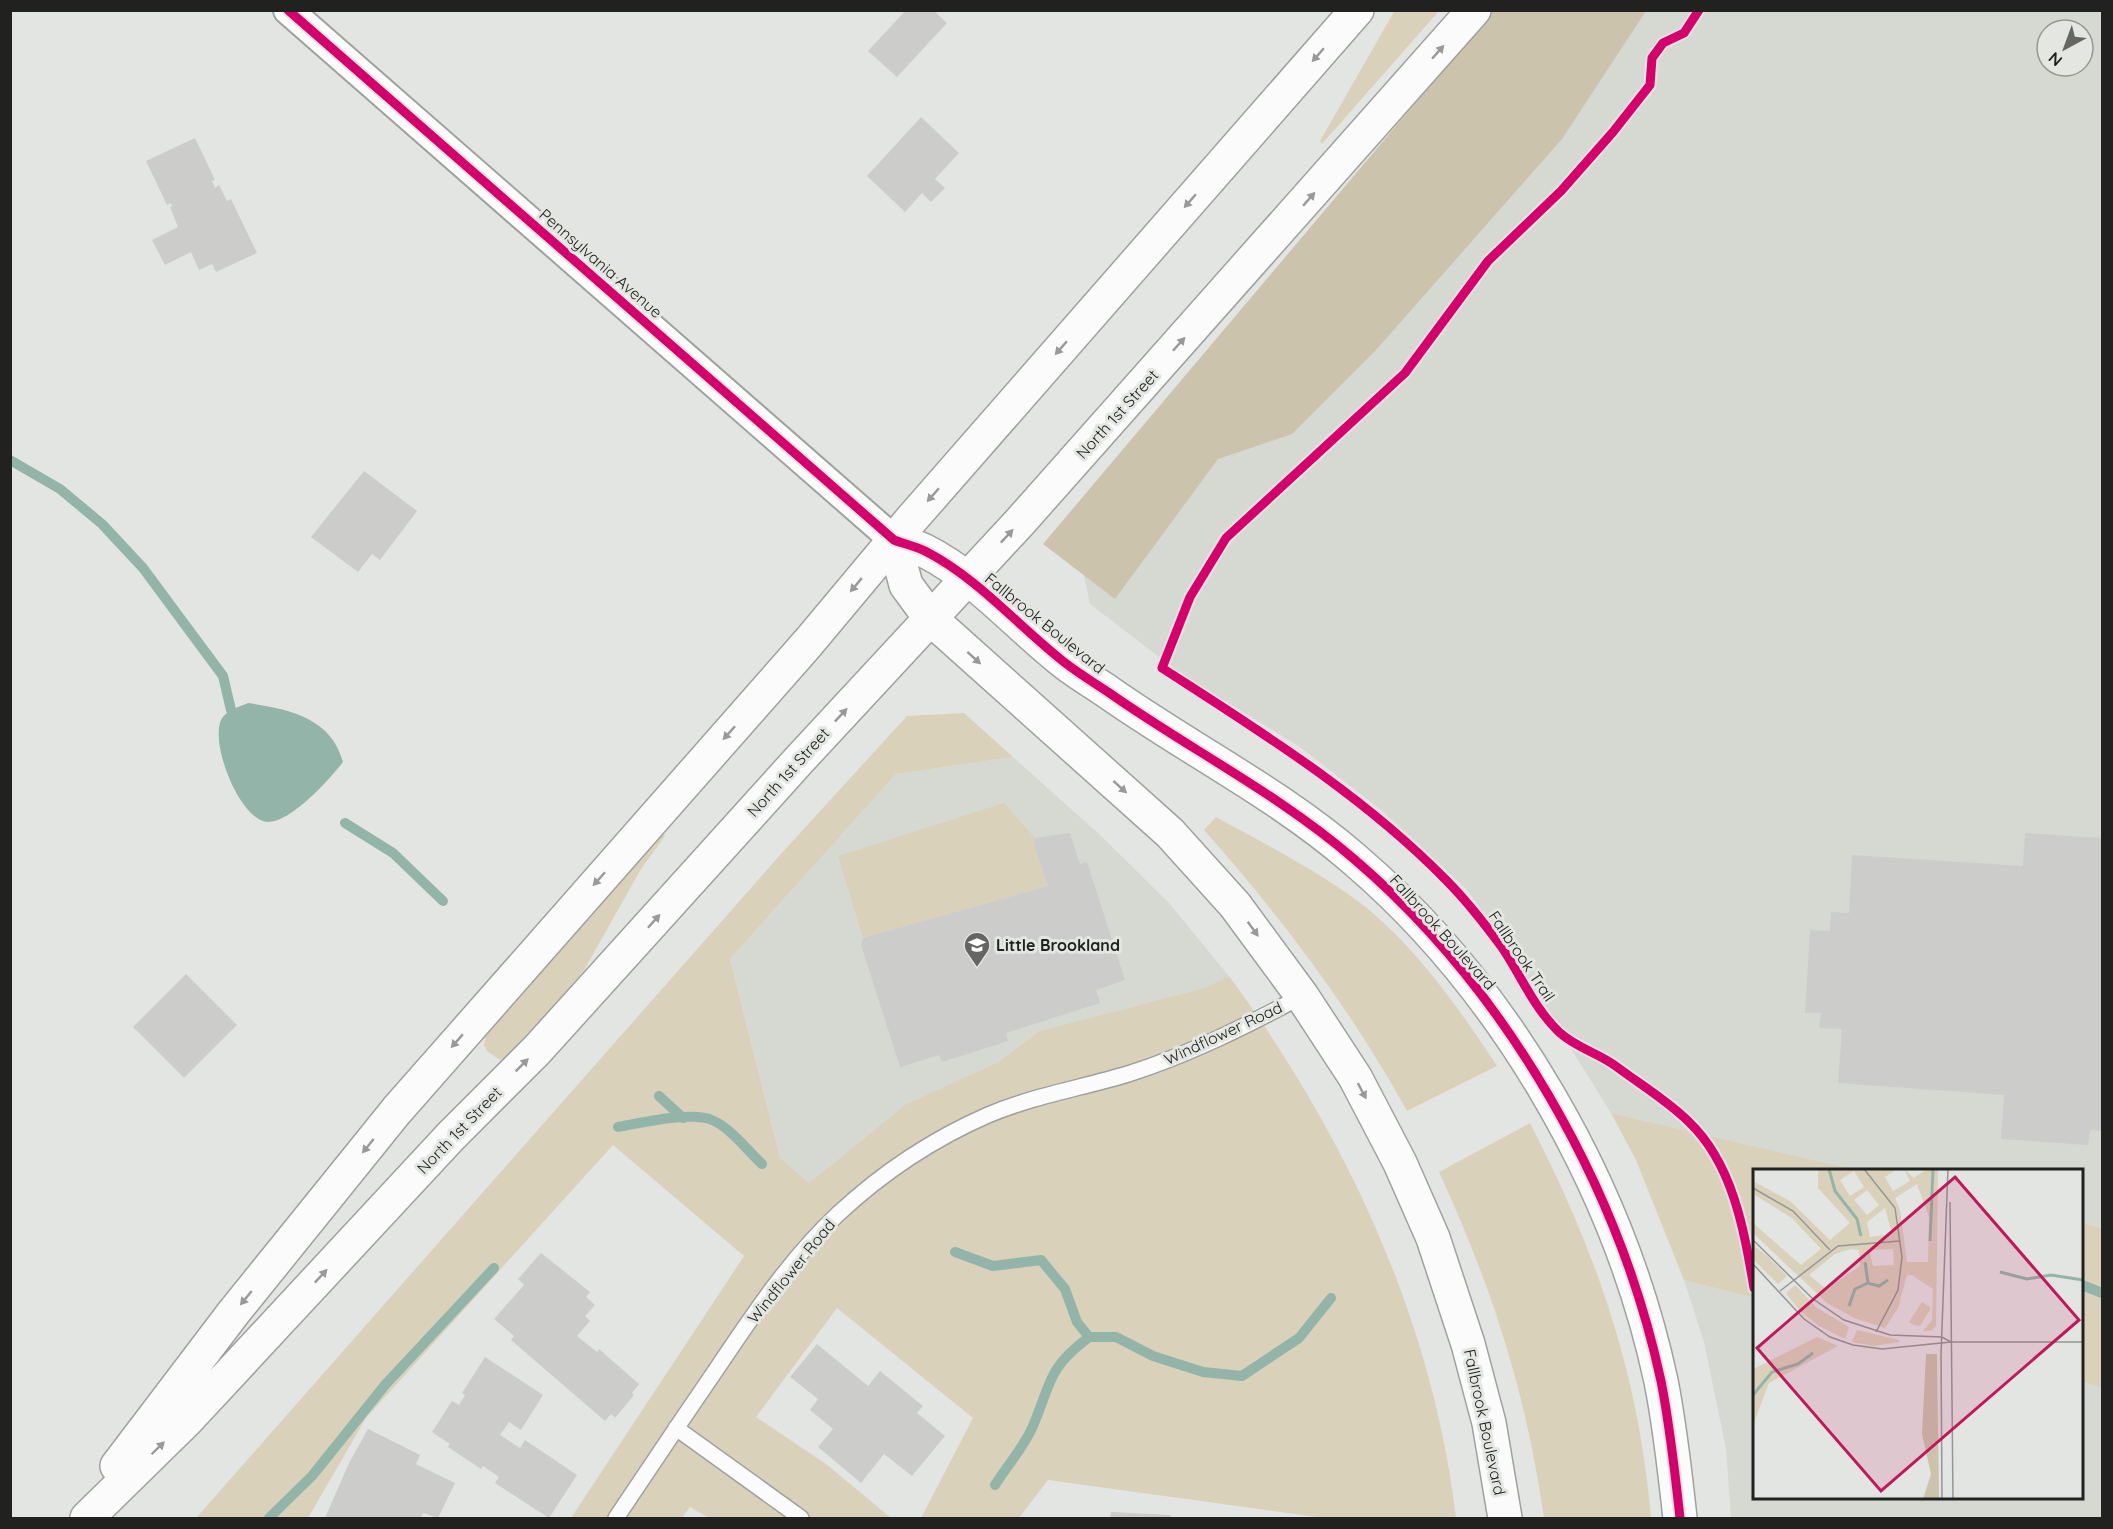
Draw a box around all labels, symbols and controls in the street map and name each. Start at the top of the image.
north arrow [2035,18,2095,78]
one-way arrow [1431,45,1444,60]
one-way arrow [1312,47,1325,62]
text: N [2044,48,2066,71]
one-way arrow [1302,192,1315,207]
one-way arrow [1184,193,1197,208]
street label: Pennsylvania Avenue [535,204,667,322]
one-way arrow [1172,337,1186,352]
one-way arrow [1055,340,1068,355]
street label: North 1st Street [1072,365,1162,463]
one-way arrow [927,487,940,502]
one-way arrow [1000,529,1014,544]
street label: Fallbrook Boulevard [981,568,1109,678]
one-way arrow [851,578,863,593]
one-way arrow [966,651,981,664]
one-way arrow [834,707,848,722]
street label: North 1st Street [743,723,833,821]
one-way arrow [723,725,736,740]
one-way arrow [1112,780,1127,793]
street label: Fallbrook Boulevard [1386,870,1500,994]
one-way arrow [593,871,606,886]
street label: Fallbrook Trail [1484,907,1560,1005]
one-way arrow [646,914,660,928]
one-way arrow [1247,921,1259,937]
school or university icon: Little Brookland [962,930,992,968]
place label: Little Brookland [996,935,1120,955]
street label: Windflower Road [1161,997,1285,1069]
one-way arrow [450,1033,463,1049]
one-way arrow [515,1059,529,1073]
street label: North 1st Street [412,1082,506,1178]
one-way arrow [1357,1082,1367,1099]
one-way arrow [362,1139,375,1154]
inset map [1753,1169,2083,1499]
street label: Windflower Road [743,1215,839,1327]
one-way arrow [314,1269,327,1284]
one-way arrow [239,1290,252,1306]
street label: Fallbrook Boulevard [1460,1347,1510,1497]
one-way arrow [151,1442,165,1456]

